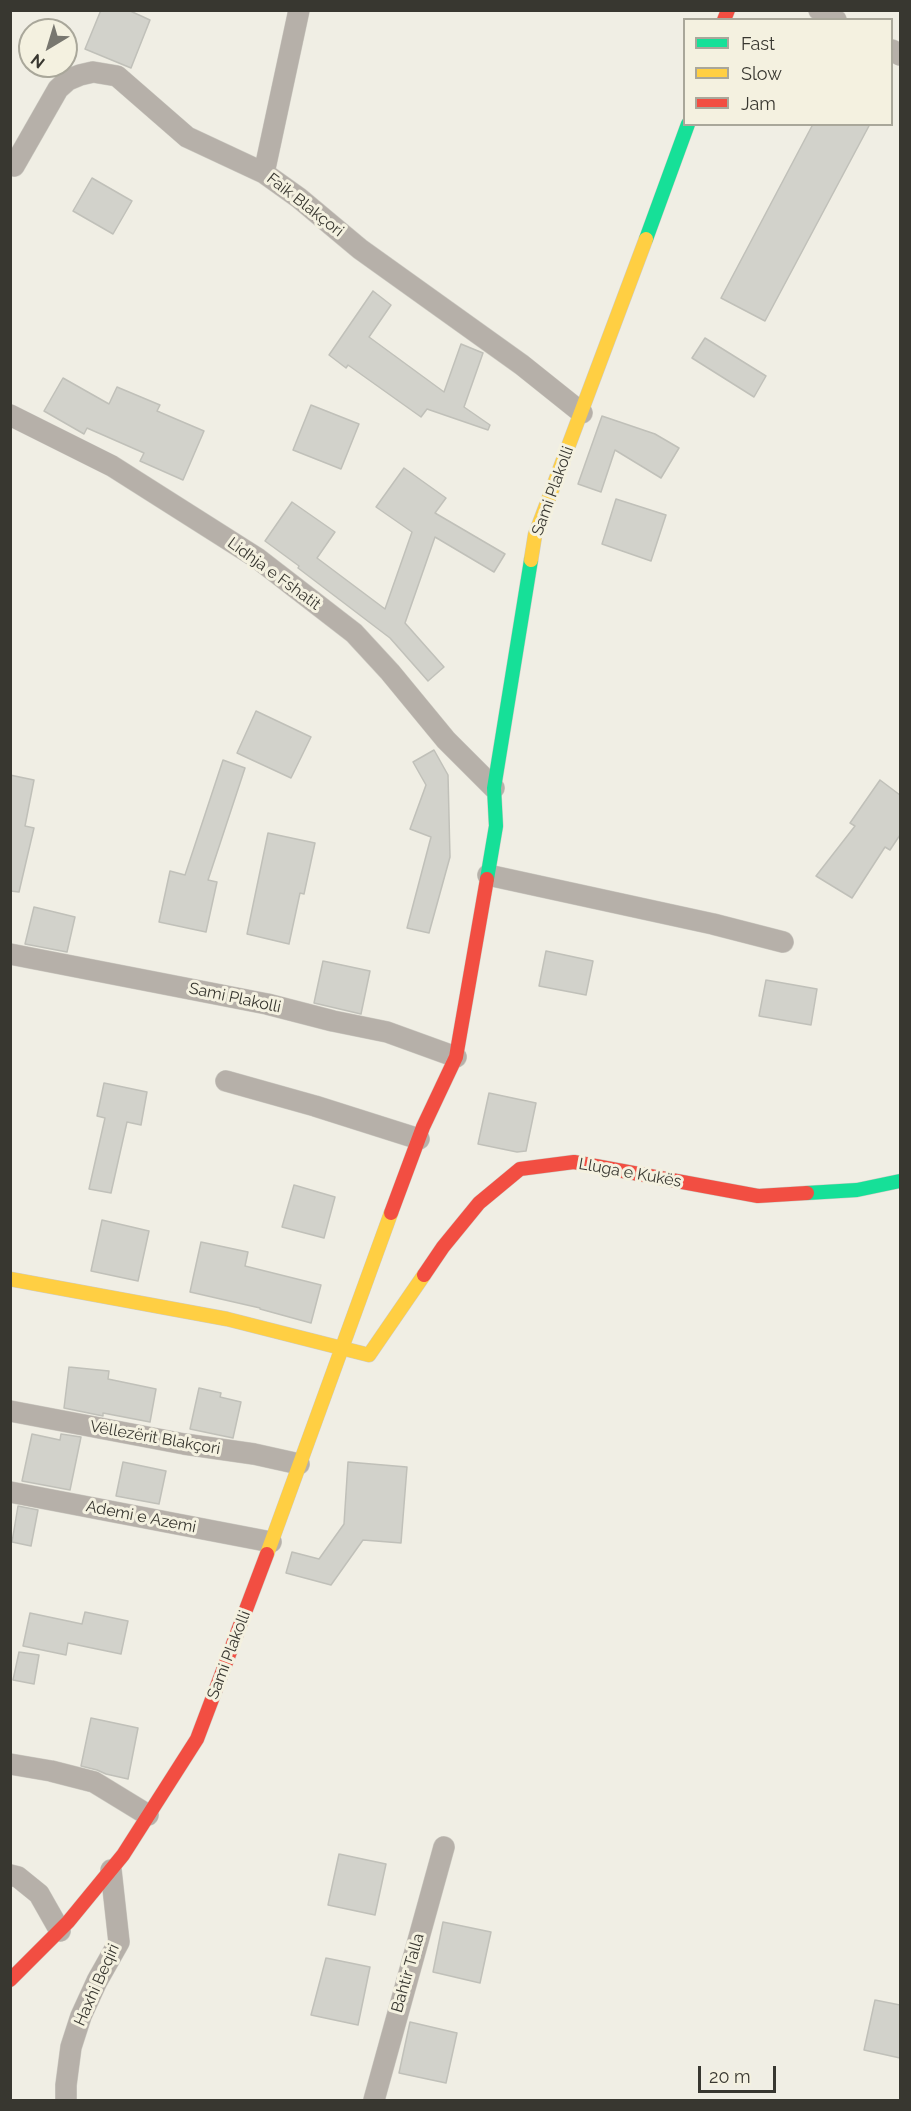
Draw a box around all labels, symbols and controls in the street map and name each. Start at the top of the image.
north arrow [18,18,78,78]
legend [683,18,893,126]
text: Fast [741,33,775,54]
text: N [27,50,49,72]
text: Slow [741,63,782,84]
text: Jam [741,93,776,114]
street label: Faik Blakçori [263,169,347,241]
street label: Sami Plakolli [528,444,578,538]
street label: Lidhja e Fshatit [224,534,324,614]
street label: Sami Plakolli [187,979,283,1017]
street label: Lluga e Kukës [577,1155,683,1191]
street label: Vëllezërit Blakçori [88,1417,222,1459]
street label: Ademi e Azemi [84,1497,198,1537]
street label: Sami Plakolli [203,1608,255,1702]
street label: Bahtir Talla [388,1931,428,2015]
street label: Haxhi Beqiri [70,1941,124,2029]
scale bar [701,2054,779,2092]
text: 20 m [709,2066,751,2087]

